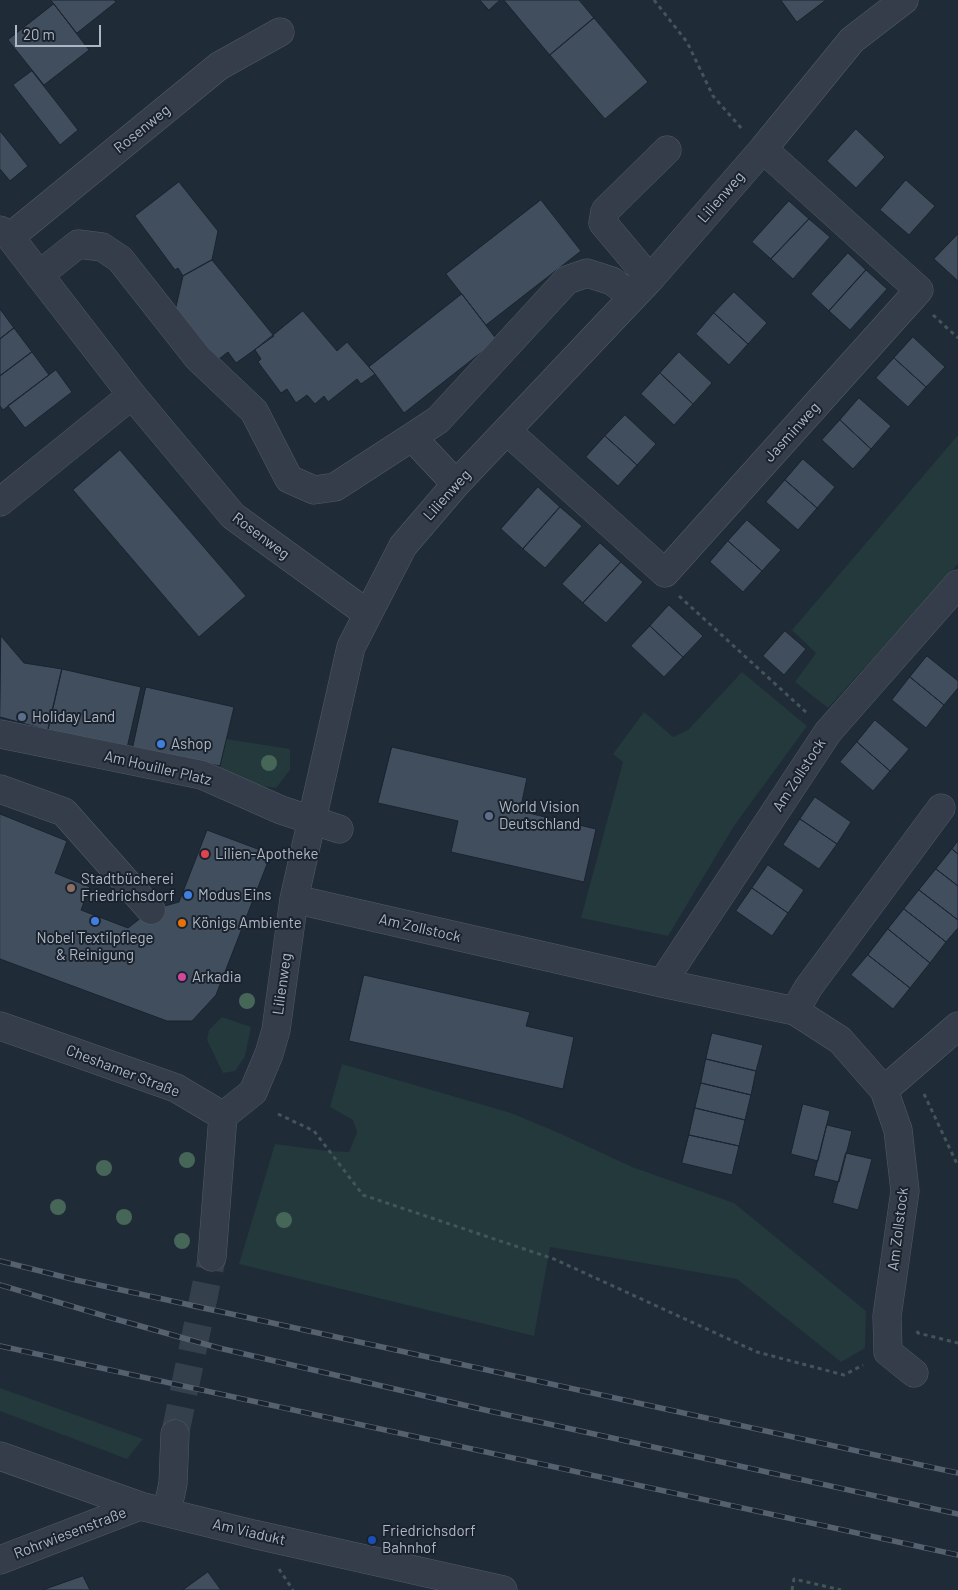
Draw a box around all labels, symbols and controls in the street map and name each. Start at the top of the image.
scale bar [18,15,104,47]
text: 20 m [23,25,55,43]
street label: Rosenweg [110,101,174,157]
street label: Lilienweg [694,168,748,226]
street label: Jasminweg [760,398,824,466]
street label: Lilienweg [420,466,474,524]
street label: Rosenweg [229,509,293,563]
place label: Holiday Land [32,708,115,726]
marker: Holiday Land [16,711,28,723]
place label: Ashop [171,735,212,753]
street label: Am Zollstock [769,735,829,815]
marker: Ashop [155,738,167,750]
street label: Am Houiller Platz [102,747,214,789]
place label: World Vision Deutschland [499,798,580,833]
marker: World Vision Deutschland [483,810,495,822]
place label: Lilien-Apotheke [215,845,319,863]
marker: Lilien-Apotheke [199,848,211,860]
place label: Stadtbücherei Friedrichsdorf [81,870,175,905]
marker: Stadtbücherei Friedrichsdorf [65,882,77,894]
place label: Modus Eins [198,886,272,904]
marker: Modus Eins [182,889,194,901]
street label: Am Zollstock [377,910,463,946]
place label: Königs Ambiente [192,914,302,932]
marker: Nobel Textilpflege & Reinigung [89,915,101,927]
marker: Königs Ambiente [176,917,188,929]
place label: Nobel Textilpflege & Reinigung [36,929,154,964]
street label: Lilienweg [269,952,295,1016]
place label: Arkadia [192,968,241,986]
marker: Arkadia [176,971,188,983]
street label: Cheshamer Straße [64,1041,182,1101]
street label: Am Zollstock [884,1186,912,1272]
street label: Rohrwiesenstraße [11,1503,129,1563]
street label: Am Viadukt [211,1515,287,1549]
place label: Friedrichsdorf Bahnhof [382,1522,476,1557]
marker: Friedrichsdorf Bahnhof [366,1534,378,1546]

